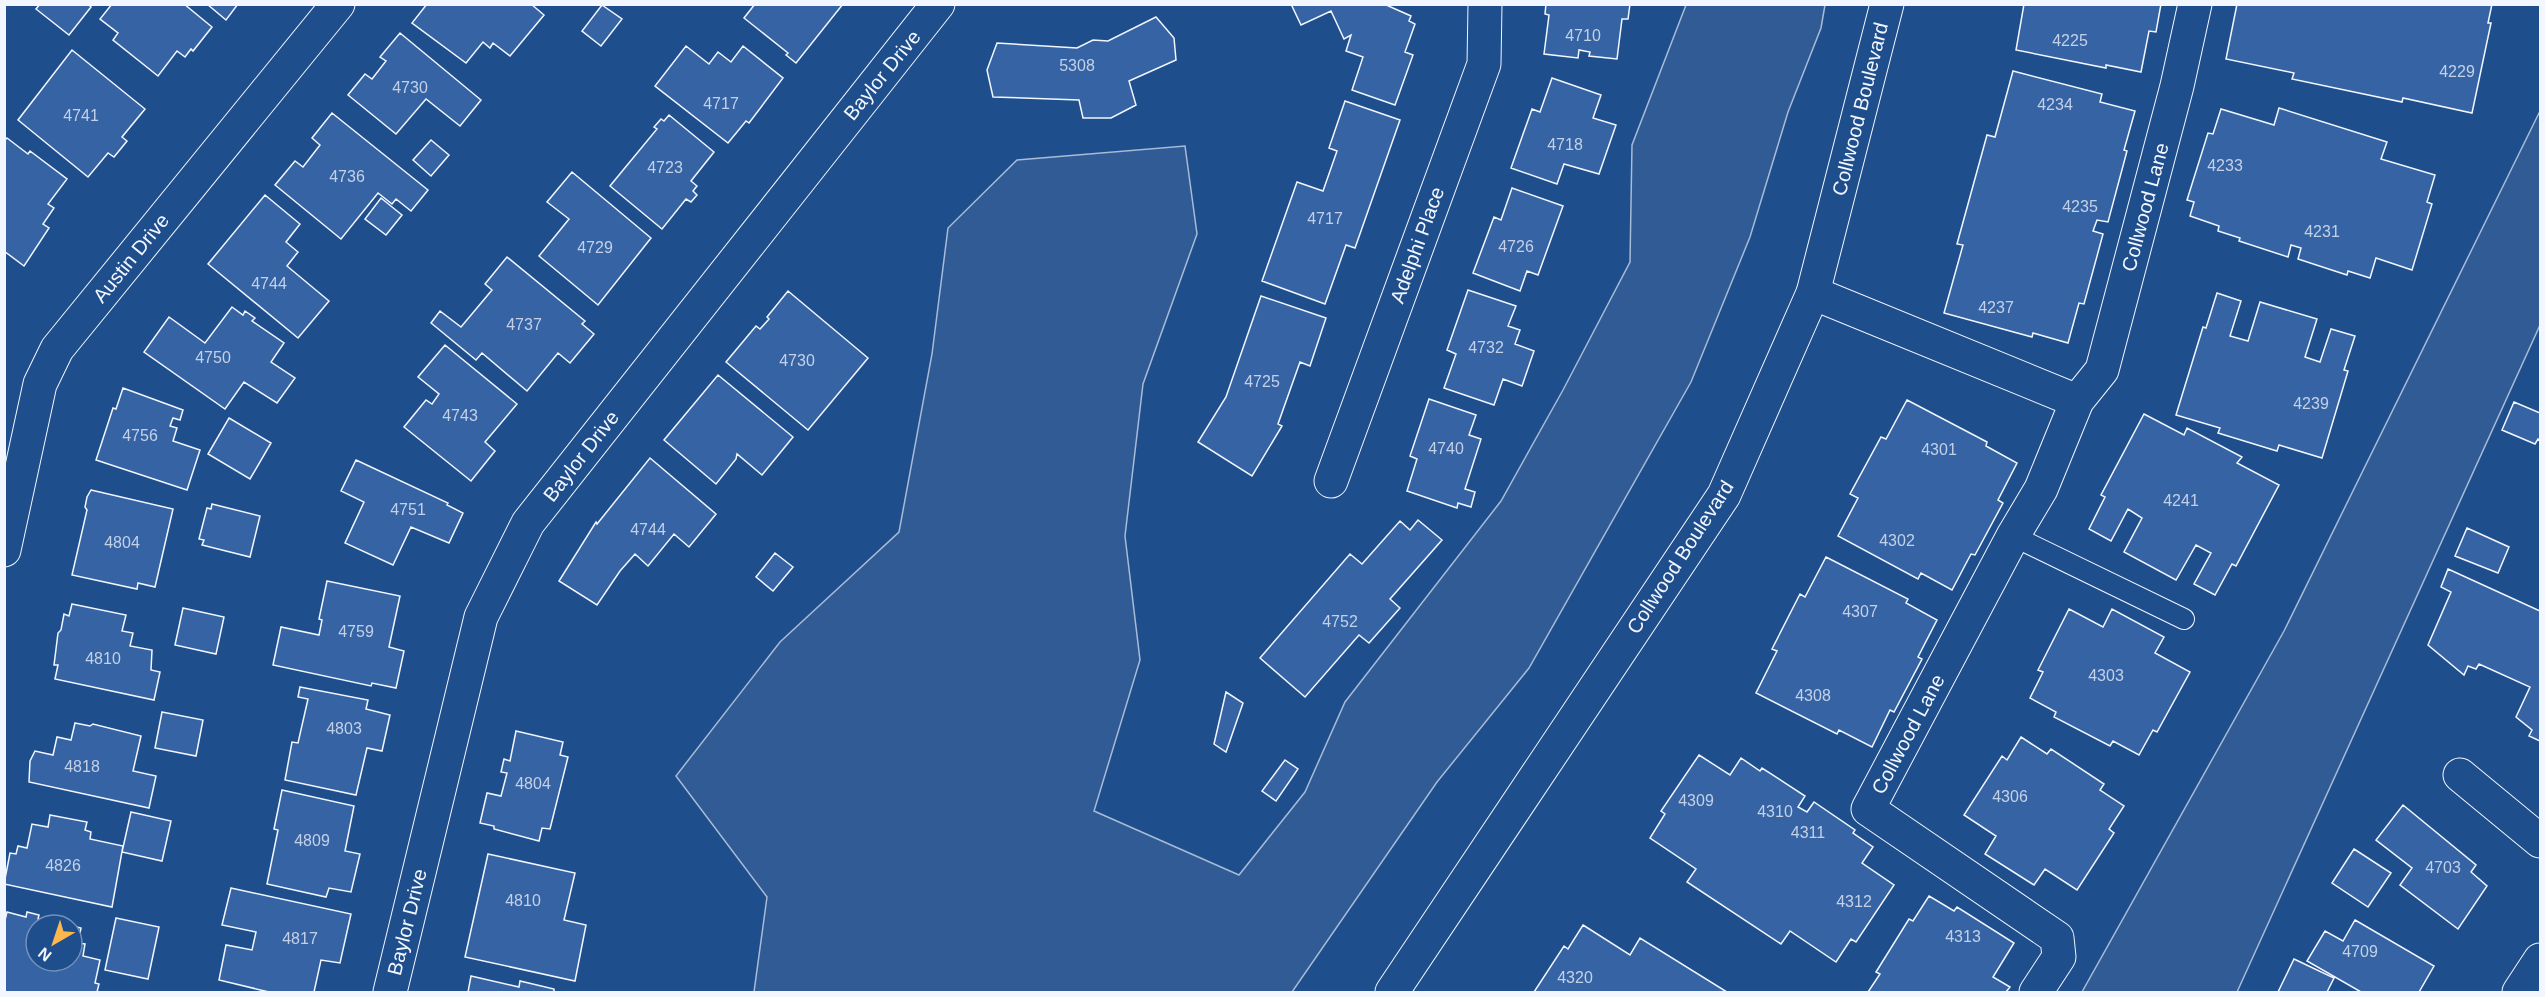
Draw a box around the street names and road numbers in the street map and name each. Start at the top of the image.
street label: Collwood Boulevard [1828,20,1892,198]
street label: Baylor Drive [839,26,925,124]
street label: Collwood Lane [2117,140,2173,274]
street label: Adelphi Place [1386,184,1448,306]
street label: Austin Drive [89,209,173,307]
street label: Baylor Drive [539,406,623,506]
street label: Collwood Boulevard [1622,476,1738,638]
street label: Collwood Lane [1867,670,1949,798]
street label: Baylor Drive [383,866,431,978]

